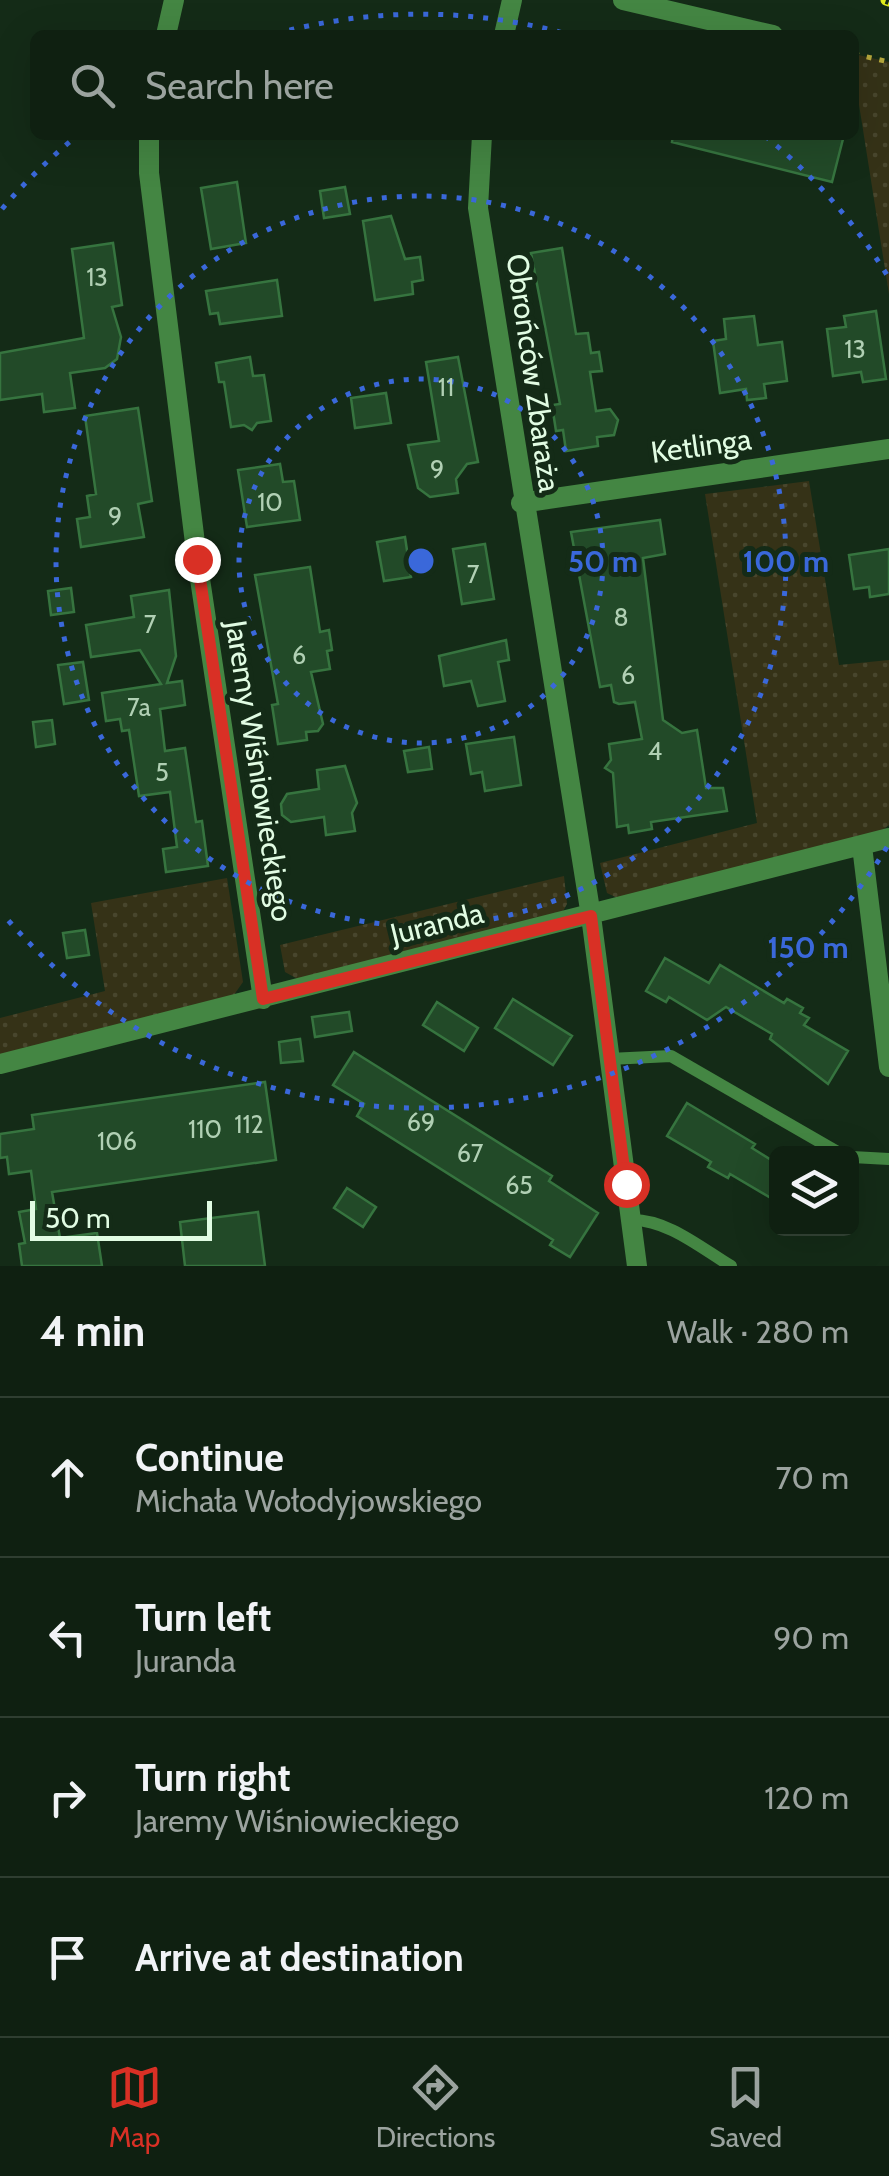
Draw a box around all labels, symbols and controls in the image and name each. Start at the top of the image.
search box [30,30,859,140]
icon: search [65,58,120,113]
text: Search here [145,62,334,109]
street label: Obrońców Zbaraża [498,252,569,495]
house number: 13 [86,262,108,292]
house number: 13 [844,334,866,364]
house number: 11 [438,372,454,402]
street label: Ketlinga [648,420,754,471]
house number: 9 [430,454,444,484]
house number: 10 [257,487,283,517]
house number: 9 [108,501,122,531]
route end [175,537,221,583]
centre of rings [403,543,439,579]
text: 50 m [568,543,638,580]
text: 100 m [743,543,829,580]
house number: 7 [467,559,480,589]
house number: 8 [613,602,629,632]
house number: 7 [144,609,157,639]
street label: Jaremy Wiśniowieckiego [217,617,302,924]
house number: 6 [292,640,306,670]
house number: 6 [621,660,635,690]
house number: 7a [127,692,151,722]
house number: 4 [648,736,662,766]
house number: 5 [155,757,169,787]
street label: Juranda [386,894,488,953]
text: 150 m [767,929,849,966]
house number: 69 [407,1107,435,1137]
house number: 112 [234,1109,264,1139]
house number: 110 [188,1114,222,1144]
house number: 106 [97,1126,137,1156]
house number: 67 [457,1138,484,1168]
map controls [769,1146,859,1236]
button: layers [769,1146,859,1236]
route start [604,1162,650,1208]
house number: 65 [505,1170,533,1200]
scale bar [30,1196,212,1240]
text: 50 m [45,1201,111,1235]
text: 4 min [40,1305,145,1357]
text: Walk · 280 m [667,1312,849,1351]
text: Continue [135,1434,284,1481]
icon: ahead [40,1450,95,1505]
text: 70 m [776,1458,849,1497]
text: Michała Wołodyjowskiego [135,1481,482,1520]
text: Turn left [135,1594,271,1641]
icon: left [40,1610,95,1665]
text: 90 m [773,1618,849,1657]
text: Juranda [135,1641,236,1680]
text: Turn right [135,1754,291,1801]
icon: right [40,1770,95,1825]
text: 120 m [764,1778,849,1817]
text: Jaremy Wiśniowieckiego [135,1801,459,1840]
icon: arrive [40,1930,95,1985]
text: Arrive at destination [135,1934,464,1981]
tab: Map [107,2060,162,2154]
tab: Directions [376,2060,495,2154]
tab: Saved [709,2060,782,2154]

